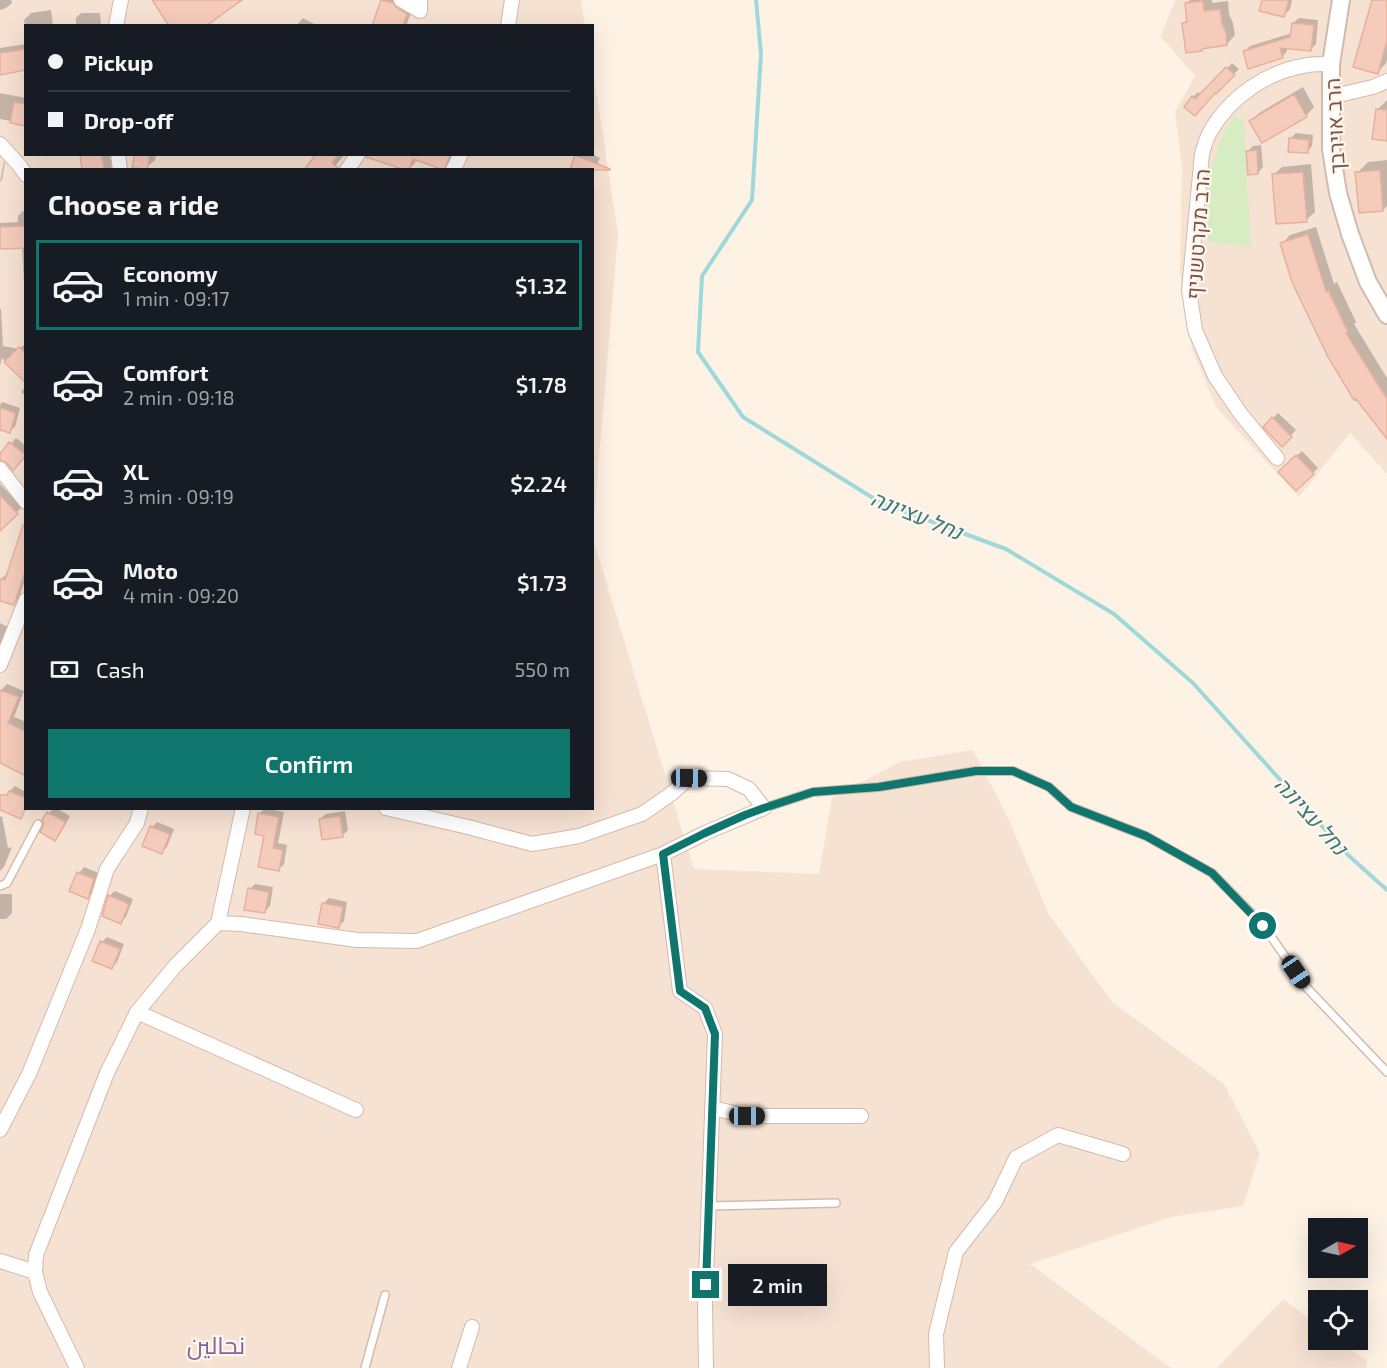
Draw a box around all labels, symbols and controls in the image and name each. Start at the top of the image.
text: Pickup [84,49,153,75]
street label: הרב אוירבך [1319,77,1349,175]
text: Drop-off [84,107,173,133]
street label: הרב מקרטשניף [1180,168,1214,300]
text: Choose a ride [48,188,219,220]
icon: car [51,258,105,312]
text: Economy [123,260,218,286]
text: $1.32 [515,272,567,298]
text: 1 min · 09:17 [123,286,230,310]
icon: car [51,357,105,411]
text: Comfort [123,359,208,385]
text: $1.78 [516,371,567,397]
text: 2 min · 09:18 [123,385,235,409]
icon: car [51,456,105,510]
text: XL [123,458,149,484]
text: $2.24 [510,470,567,496]
text: 3 min · 09:19 [123,484,234,508]
water label: נחל עציונה [867,484,968,545]
icon: car [51,555,105,609]
text: Moto [123,557,178,583]
text: $1.73 [517,569,567,595]
text: 4 min · 09:20 [123,583,239,607]
icon: cash [48,653,81,686]
text: Cash [96,656,145,682]
text: 550 m [515,657,570,681]
button: Confirm [48,729,570,798]
car [671,769,707,787]
water label: נחל עציונה [1270,771,1355,861]
route start [1249,912,1276,939]
car [1278,952,1314,992]
car [729,1107,765,1125]
north arrow [1308,1218,1368,1278]
map controls [1308,1218,1368,1350]
callout: 2 min [727,1264,826,1306]
route end [692,1271,719,1298]
text: 2 min [752,1273,803,1297]
button: locate [1308,1290,1368,1350]
district label: نحالين [187,1330,245,1360]

